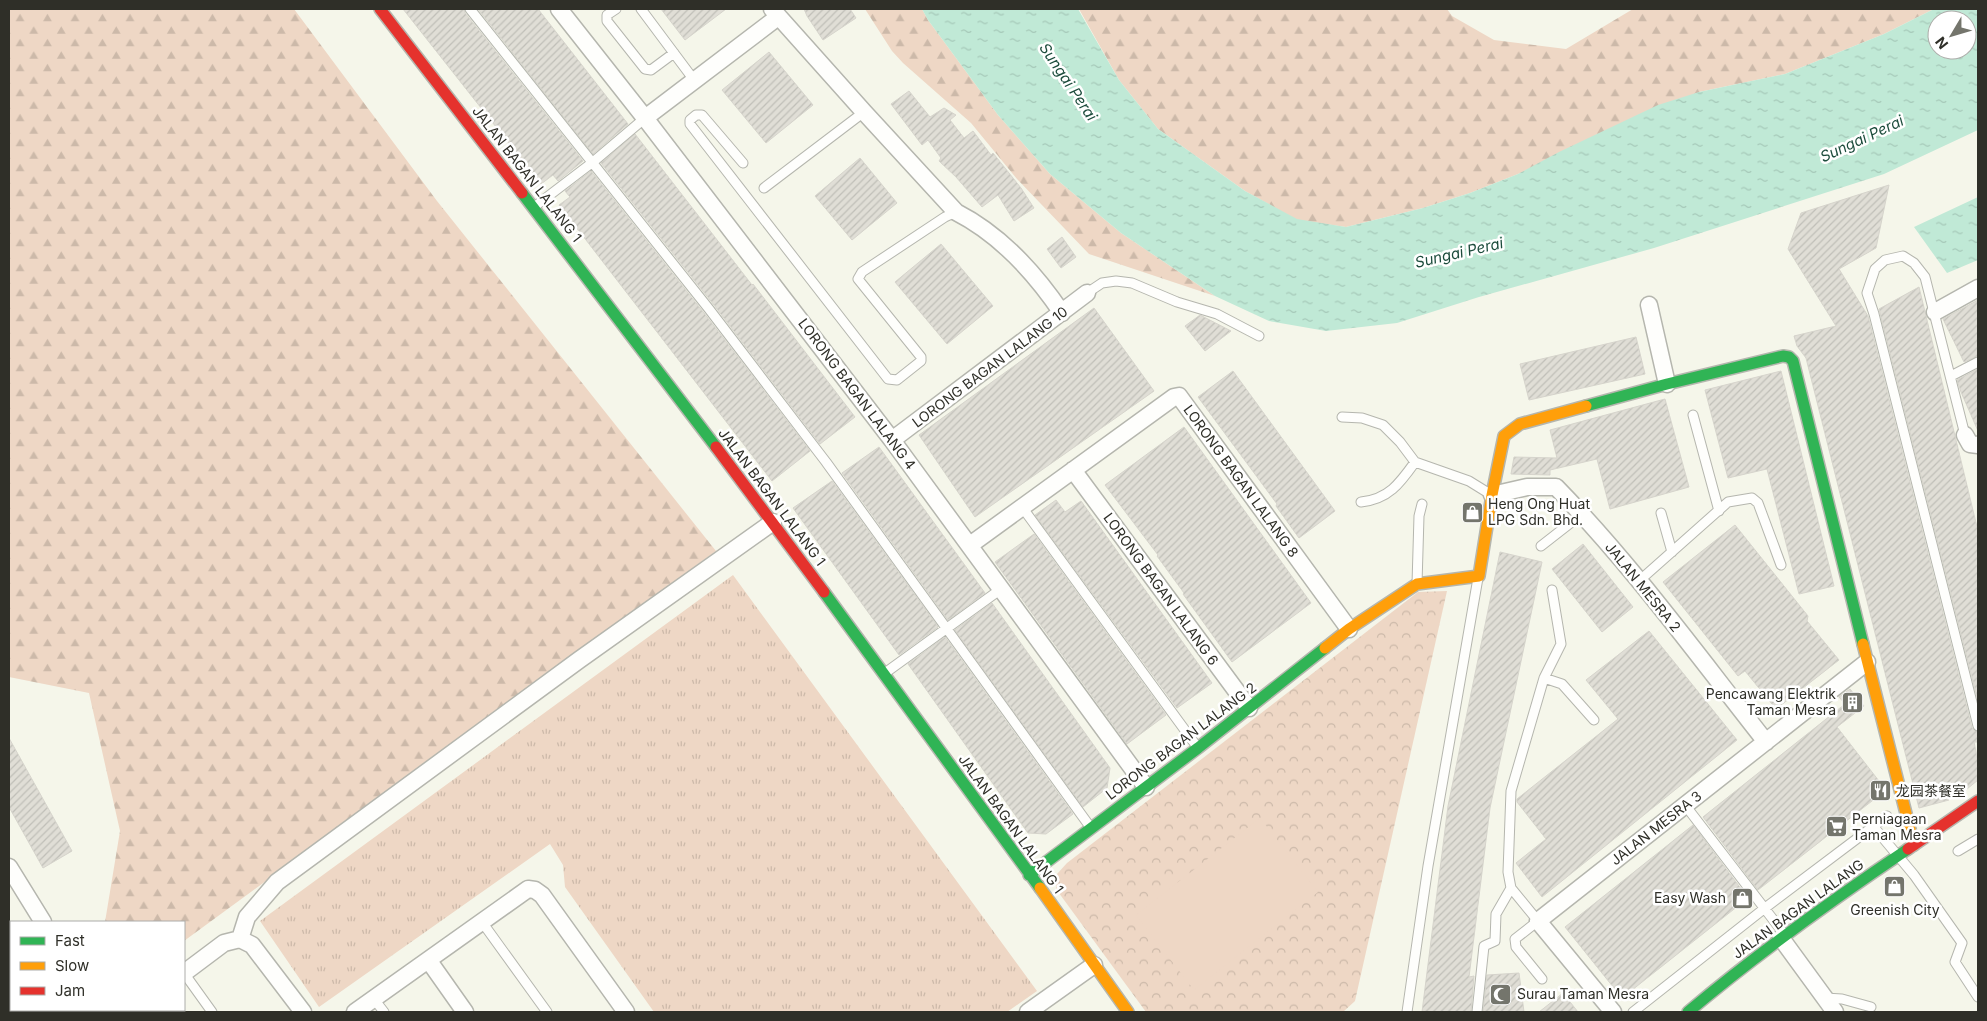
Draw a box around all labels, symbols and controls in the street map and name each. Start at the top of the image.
north arrow [1927,10,1977,60]
text: N [1931,34,1951,53]
water label: Sungai Perai [1035,39,1102,125]
street label: JALAN BAGAN LALANG 1 [469,102,586,245]
water label: Sungai Perai [1817,111,1907,166]
water label: Sungai Perai [1413,233,1505,272]
street label: LORONG BAGAN LALANG 10 [909,303,1071,431]
street label: LORONG BAGAN LALANG 4 [795,315,920,473]
street label: LORONG BAGAN LALANG 8 [1180,401,1302,560]
street label: JALAN BAGAN LALANG 1 [715,425,830,569]
place label: Heng Ong Huat LPG Sdn. Bhd. [1488,495,1590,528]
shop icon: Heng Ong Huat LPG Sdn. Bhd. [1460,500,1484,524]
street label: LORONG BAGAN LALANG 6 [1100,509,1222,668]
street label: JALAN MESRA 2 [1602,538,1685,635]
street label: LORONG BAGAN LALANG 2 [1102,678,1259,803]
place label: Pencawang Elektrik Taman Mesra [1706,685,1836,718]
building icon: Pencawang Elektrik Taman Mesra [1840,690,1864,714]
street label: JALAN BAGAN LALANG 1 [955,751,1068,897]
restaurant icon: 龙园茶餐室 [1868,779,1892,803]
place label: 龙园茶餐室 [1896,782,1966,799]
street label: JALAN MESRA 3 [1607,787,1705,868]
place label: Perniagaan Taman Mesra [1852,810,1942,843]
supermarket icon: Perniagaan Taman Mesra [1824,815,1848,839]
street label: JALAN BAGAN LALANG [1729,855,1867,962]
shop icon: Greenish City [1883,875,1907,899]
shop icon: Easy Wash [1730,886,1754,910]
place label: Easy Wash [1654,889,1726,906]
place label: Greenish City [1850,901,1940,918]
legend [10,921,185,1011]
text: Fast [55,931,85,950]
text: Slow [55,956,89,975]
text: Jam [55,981,85,1000]
mosque icon: Surau Taman Mesra [1489,982,1513,1006]
place label: Surau Taman Mesra [1517,985,1649,1002]

